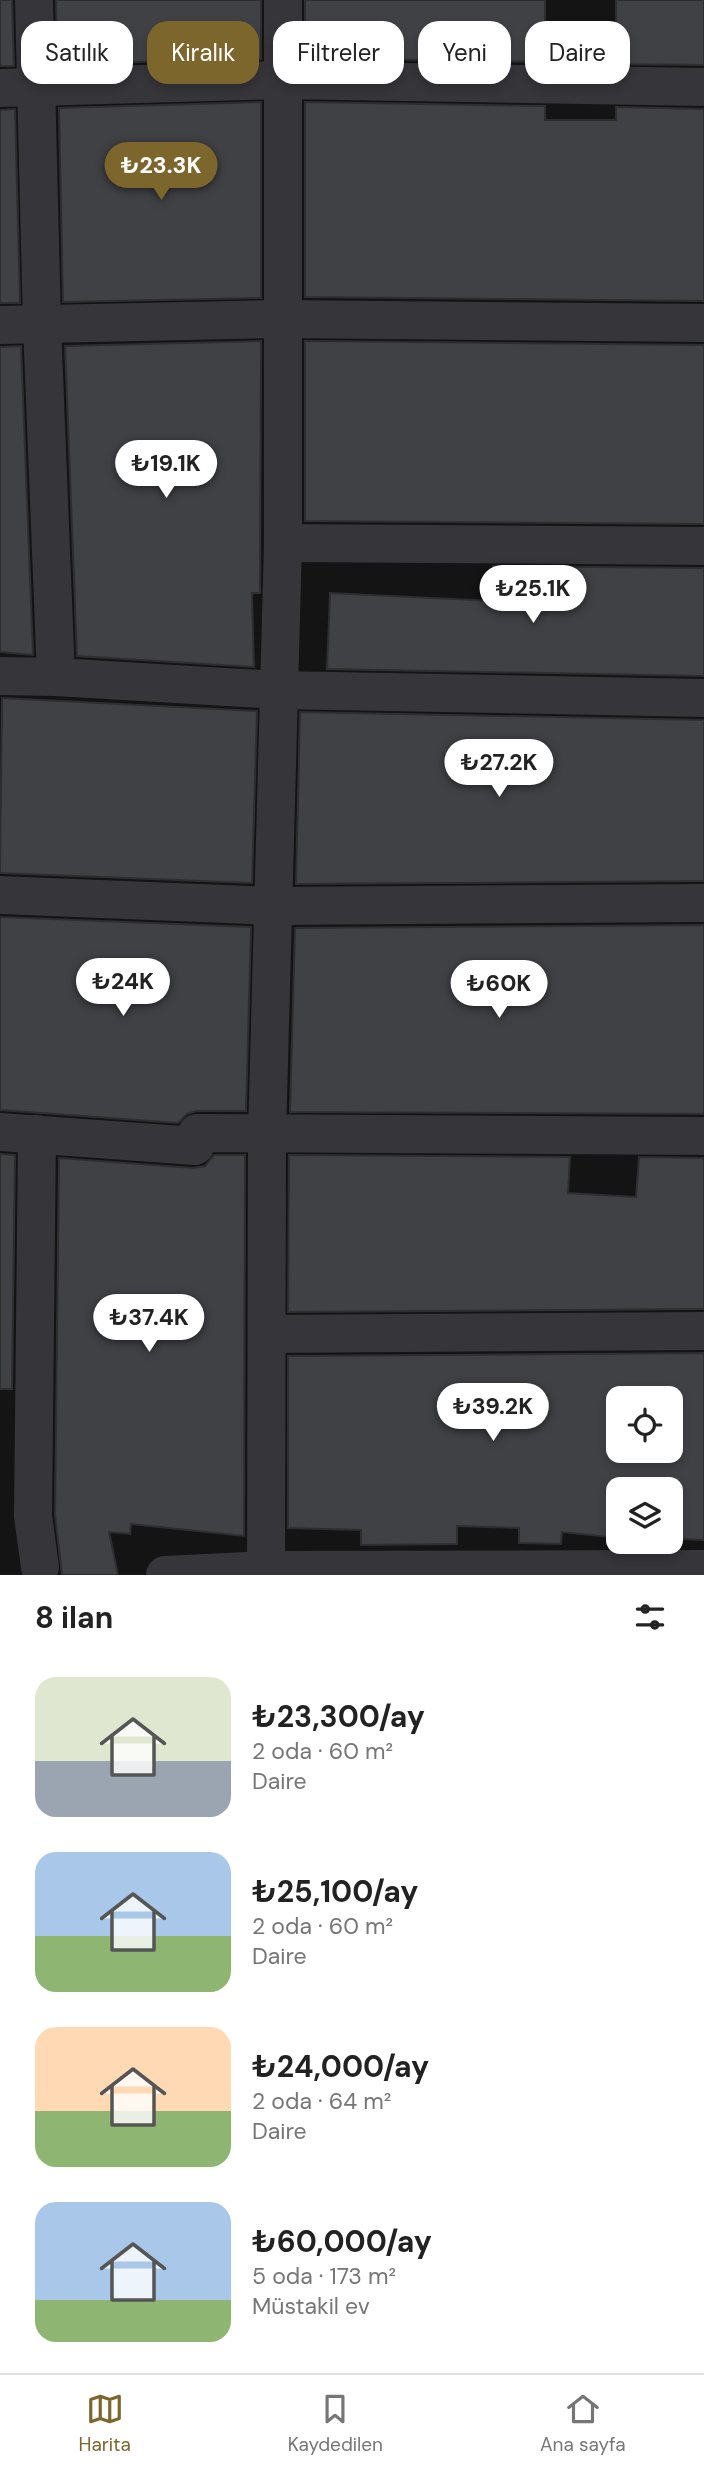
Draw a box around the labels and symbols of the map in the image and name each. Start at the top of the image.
pin: ₺23.3K [104,142,218,202]
pin: ₺19.1K [109,440,223,500]
pin: ₺25.1K [476,566,590,625]
pin: ₺27.2K [442,740,556,799]
pin: ₺24K [82,958,164,1018]
pin: ₺60K [458,960,540,1020]
pin: ₺37.4K [92,1294,206,1354]
pin: ₺39.2K [436,1384,550,1443]

